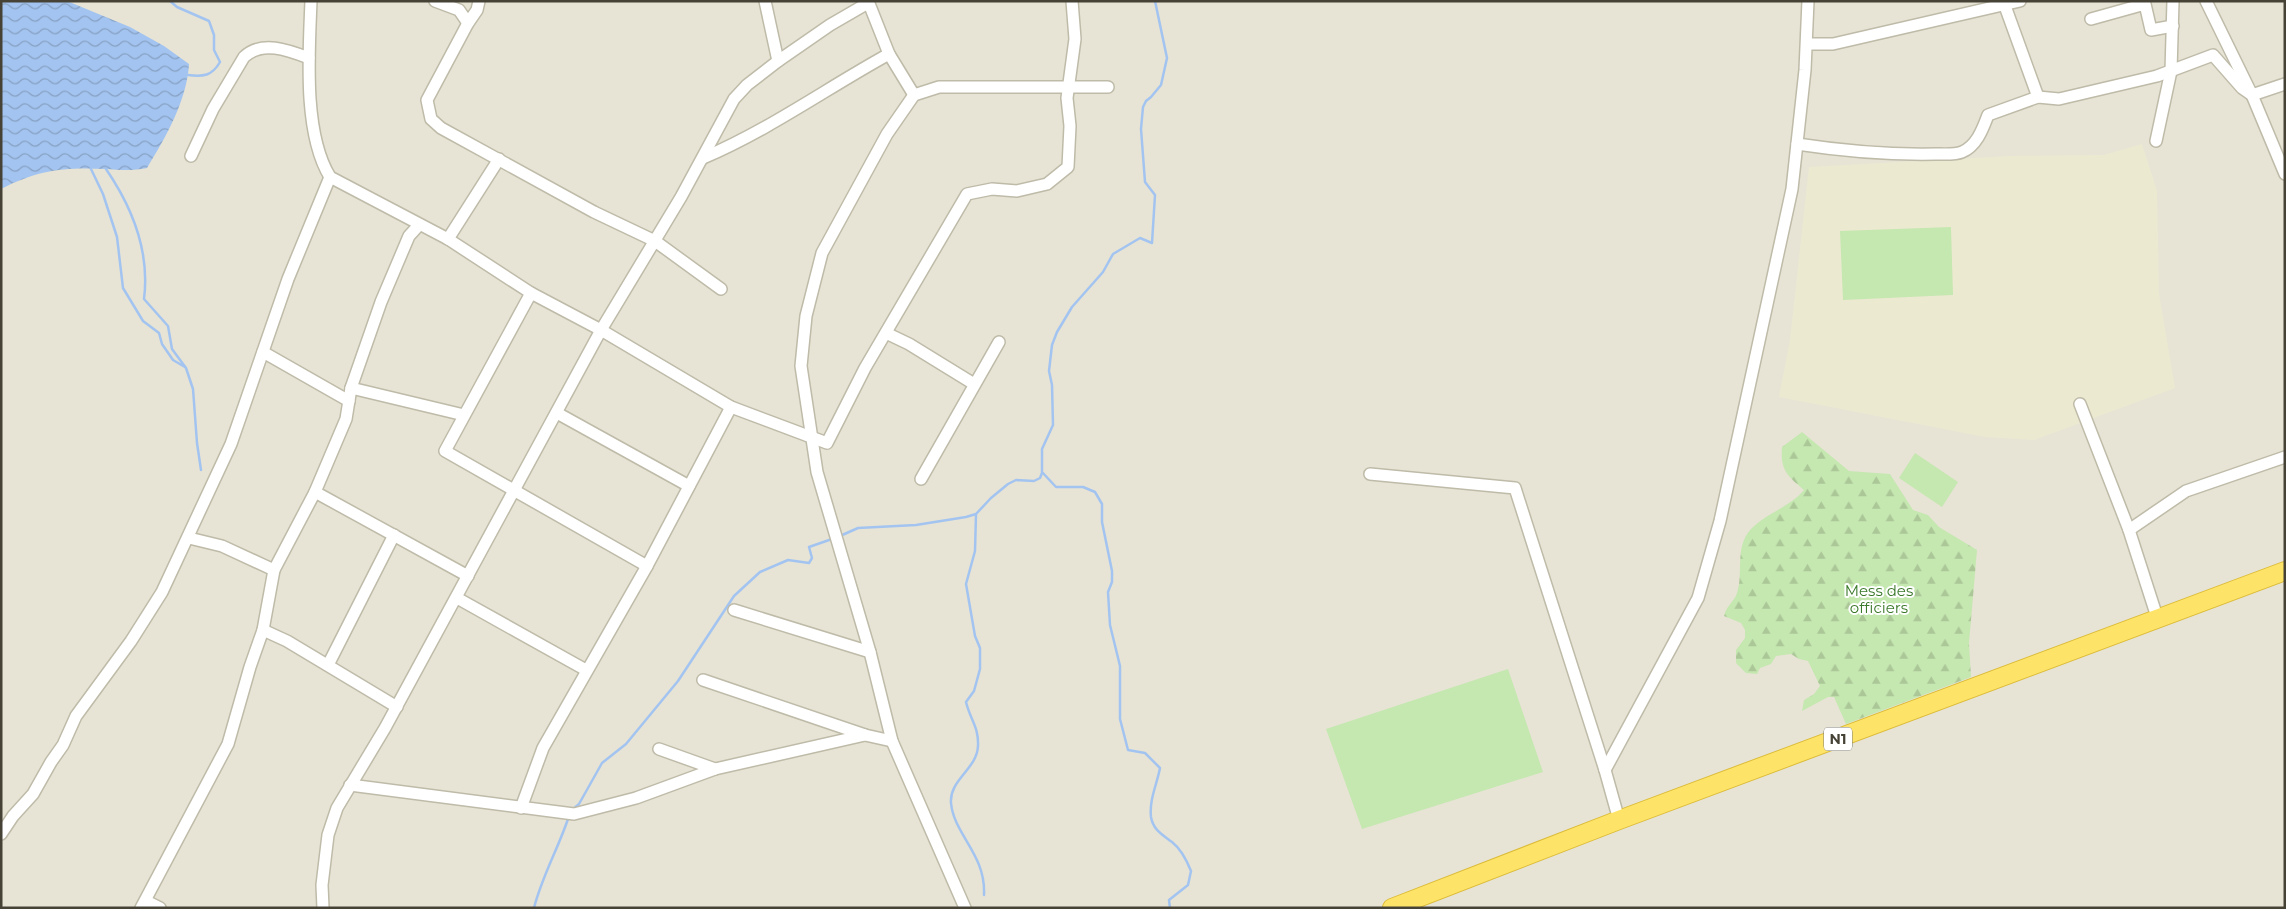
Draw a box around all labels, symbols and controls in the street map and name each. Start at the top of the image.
park label: Mess des officiers [1845,581,1913,617]
road number: N1 [1824,728,1852,751]

